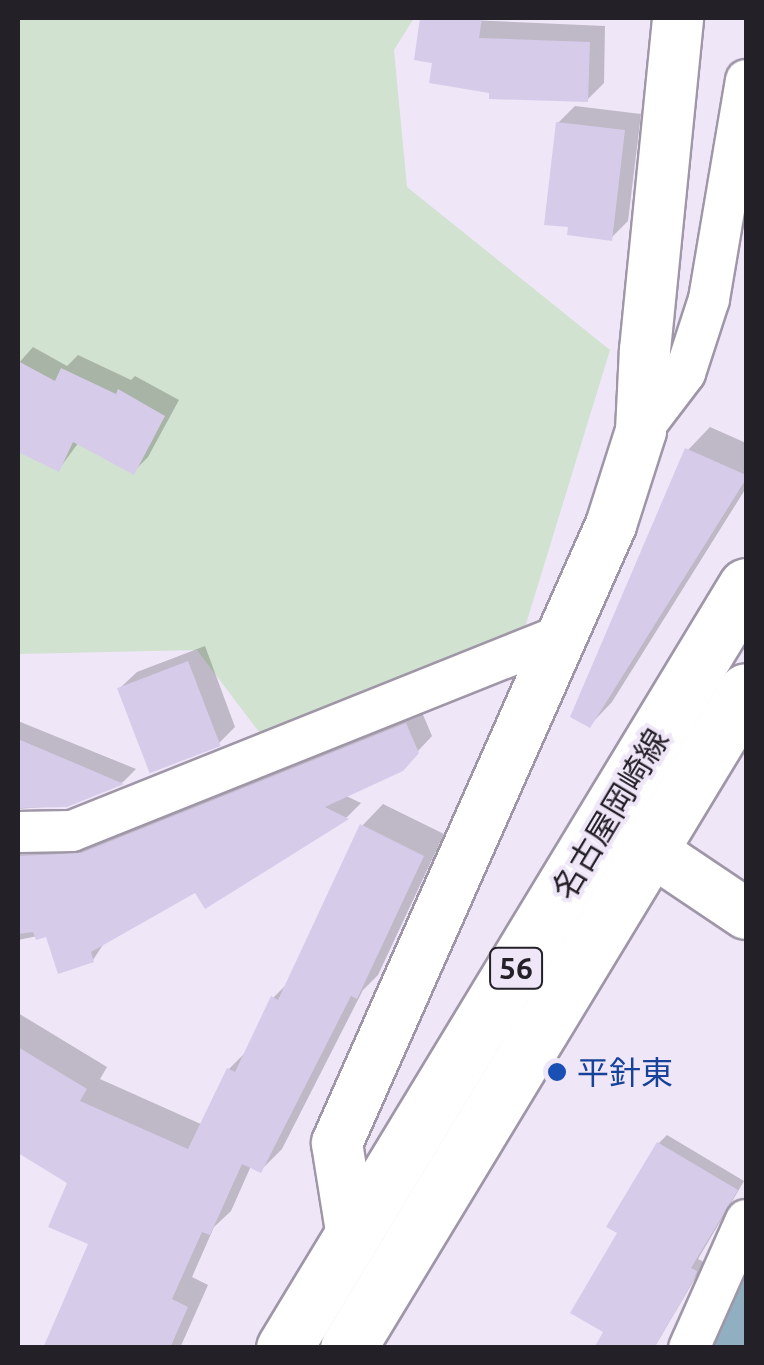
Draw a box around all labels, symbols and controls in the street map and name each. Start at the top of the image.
street label: 名古屋岡崎線 [544,722,676,906]
road number: 56 [488,943,544,993]
place label: 平針東 [577,1053,673,1091]
marker: 平針東 [546,1061,568,1083]

